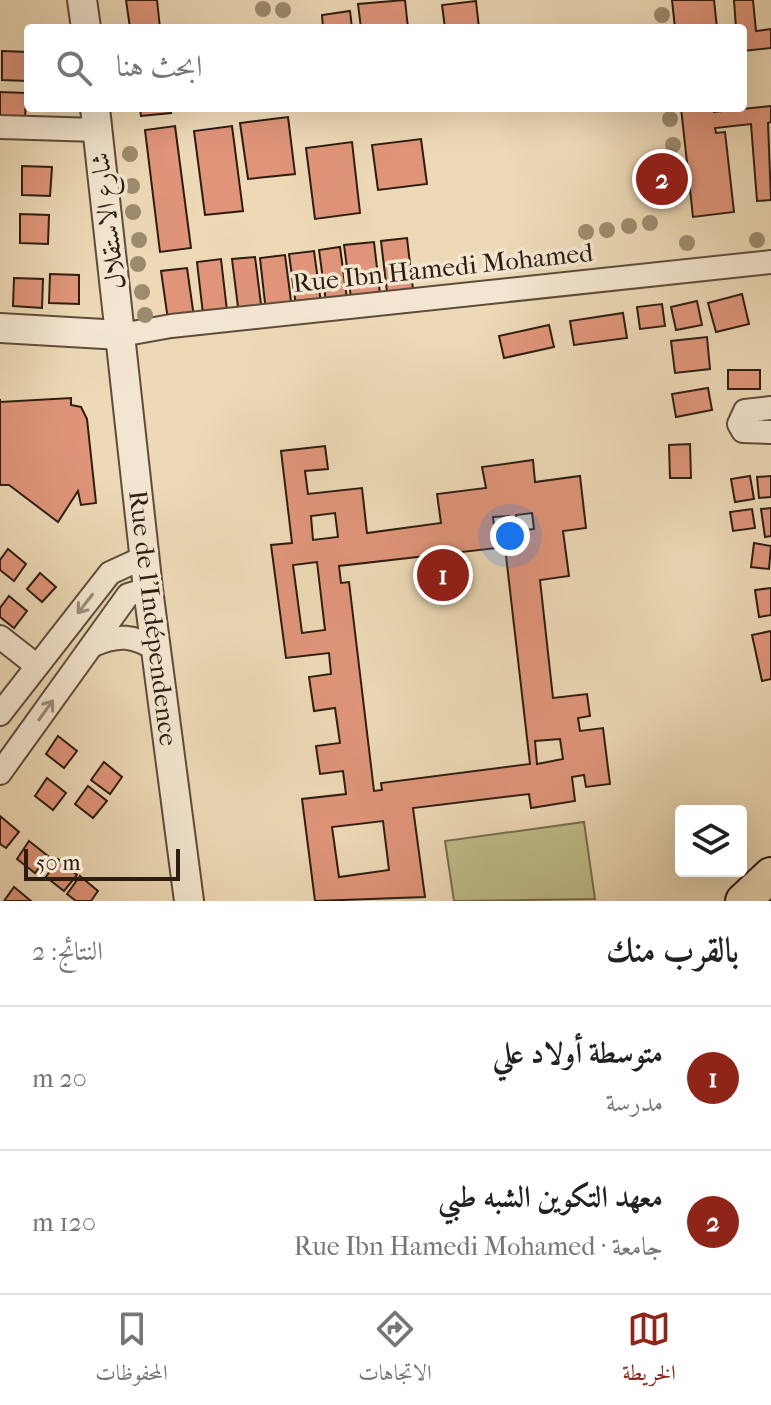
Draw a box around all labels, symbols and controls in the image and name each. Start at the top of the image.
search box [24,24,747,112]
icon: search [52,46,96,90]
text: ابحث هنا [116,49,202,84]
pin: 2 [636,149,688,209]
street label: شارع الاستقلال [84,150,138,291]
street label: Rue Ibn Hamedi Mohamed [291,237,595,299]
street label: Rue de l'Indépendence [122,488,184,748]
your location [490,516,530,556]
pin: 1 [417,545,469,605]
one-way arrow [76,593,94,614]
one-way arrow [38,699,54,721]
map controls [675,805,747,877]
button: layers [675,805,747,877]
scale bar [24,845,180,881]
text: 50 m [36,850,81,876]
text: بالقرب منك [606,930,739,970]
text: النتائج: 2 [32,936,103,967]
text: متوسطة أولاد علي [492,1036,663,1071]
text: 20 m [32,1063,87,1094]
text: 1 [708,1063,718,1094]
text: مدرسة [606,1087,663,1118]
text: معهد التكوين الشبه طبي [438,1180,663,1215]
text: 120 m [32,1207,96,1238]
text: 2 [706,1207,720,1238]
text: جامعة · Rue Ibn Hamedi Mohamed [294,1231,663,1262]
tab: المحفوظات [95,1307,168,1394]
tab: الاتجاهات [358,1307,432,1394]
tab: الخريطة [622,1307,676,1394]

